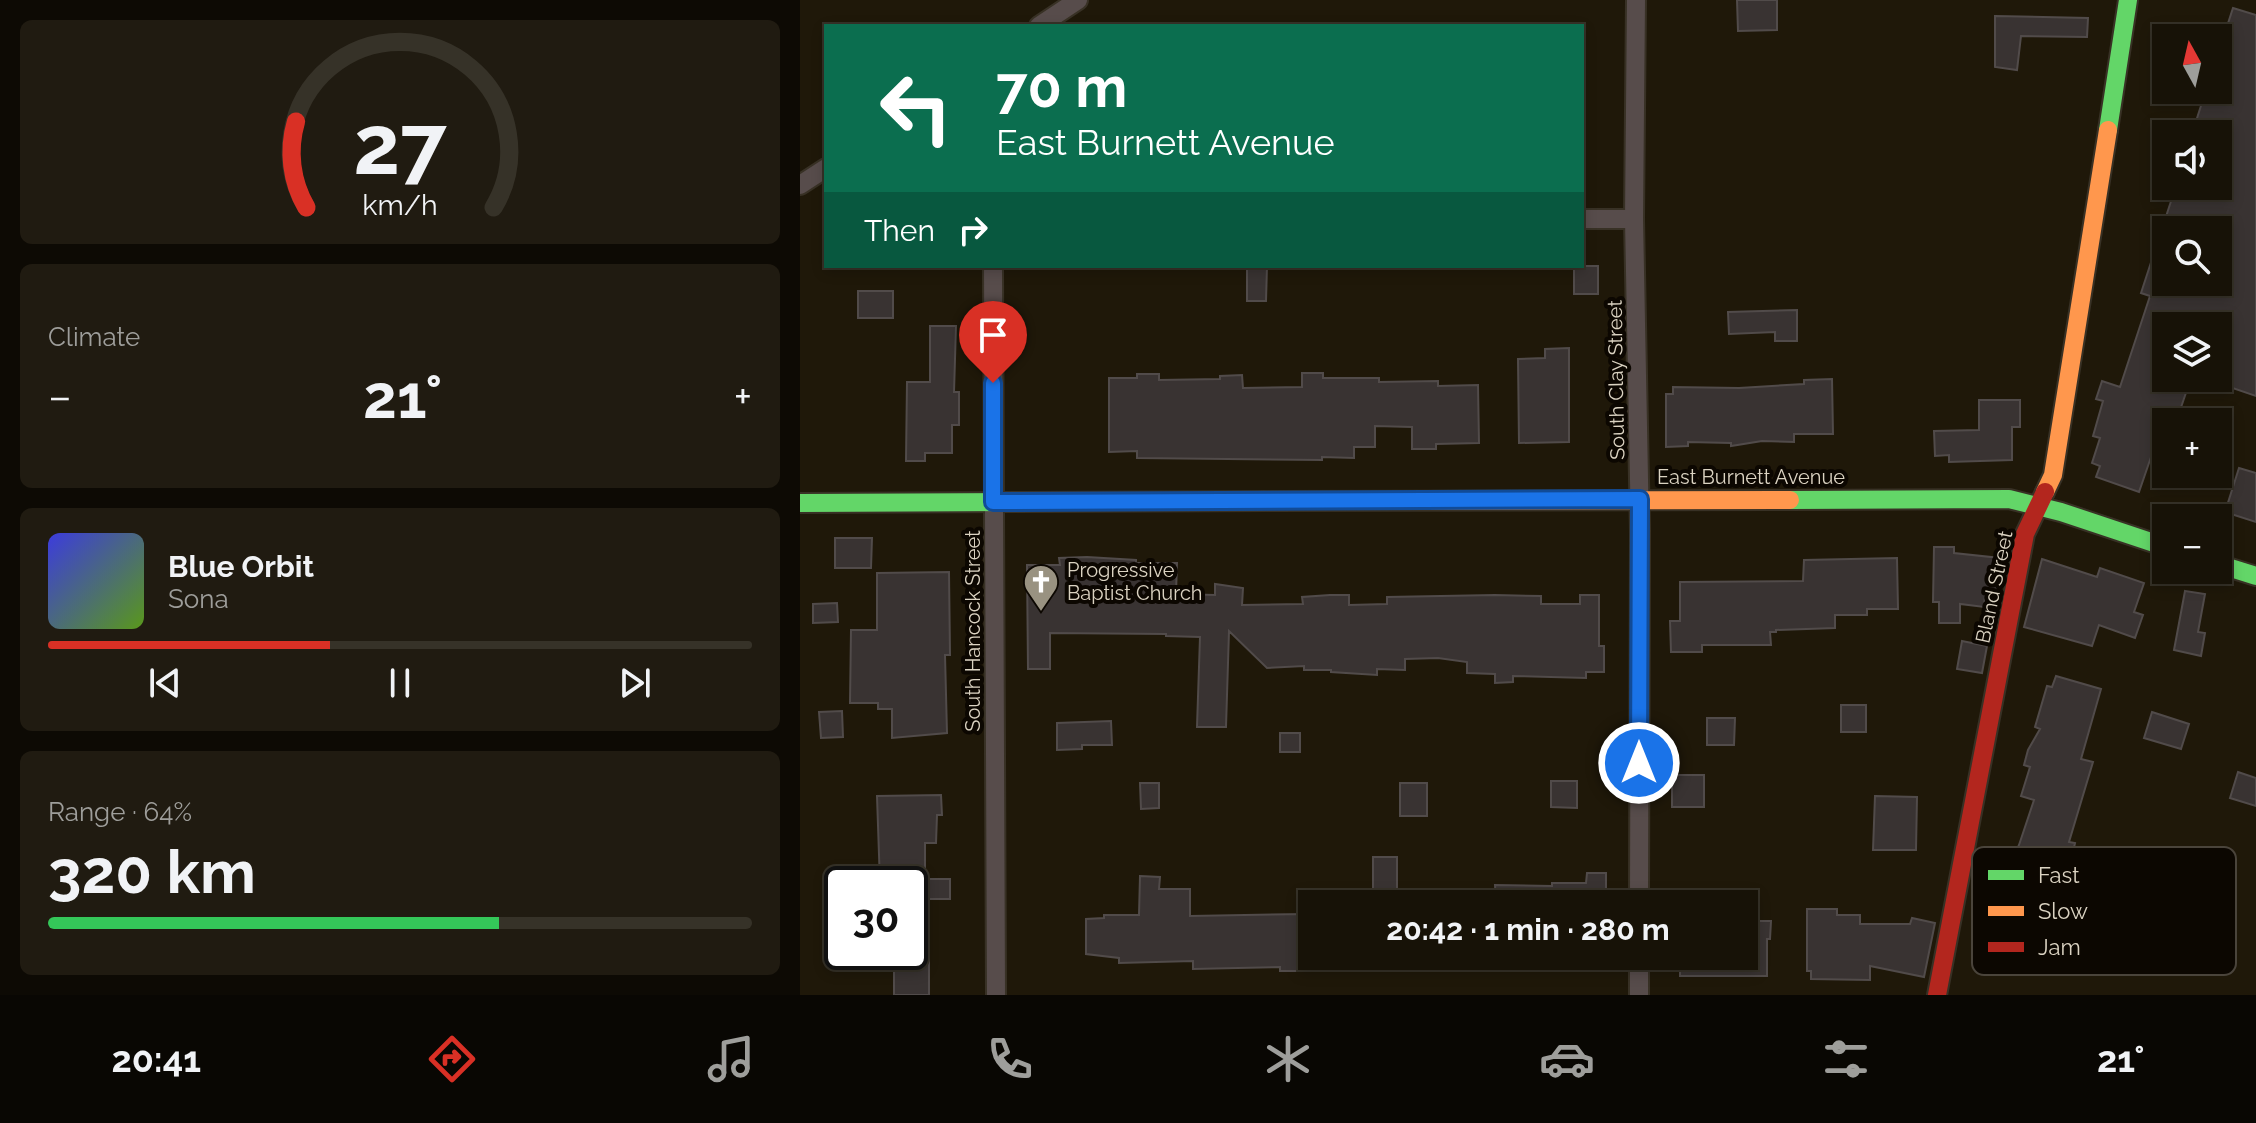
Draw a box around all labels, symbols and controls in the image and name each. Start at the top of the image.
north arrow [2152,24,2232,104]
map controls [2152,24,2232,584]
text: 70 m [996,54,1127,120]
icon: left [864,56,968,160]
text: 27 [353,95,447,192]
button: sound [2152,120,2232,200]
text: East Burnett Avenue [996,121,1335,163]
text: km/h [362,188,438,222]
icon: right [951,208,995,252]
text: Then [864,213,935,248]
button: search [2152,216,2232,296]
street label: South Clay Street [1603,300,1629,460]
pin [959,301,1027,383]
button: layers [2152,312,2232,392]
icon: arrive [971,313,1015,357]
text: Climate [48,322,140,352]
text: 21° [363,362,442,432]
text: − [48,371,72,422]
text: + [734,371,752,422]
button: + [2152,408,2232,488]
street label: East Burnett Avenue [1657,465,1845,489]
button: − [2152,504,2232,584]
street label: Bland Street [1970,528,2018,645]
street label: South Hancock Street [961,530,985,732]
text: Blue Orbit [168,549,314,584]
place label: Progressive Baptist Church [1067,558,1203,605]
church icon: Progressive Baptist Church [1022,563,1060,613]
text: Sona [168,584,229,614]
icon: previous [143,661,187,705]
icon: pause [378,661,422,705]
icon: next [613,661,657,705]
position arrow [1597,721,1681,805]
text: Range · 64% [48,797,192,827]
text: 320 km [48,837,256,907]
legend [1972,847,2236,975]
text: Fast [2038,862,2080,888]
speed limit sign: 30 [824,866,928,970]
text: Slow [2038,898,2088,924]
text: 20:42 · 1 min · 280 m [1386,912,1670,947]
text: Jam [2038,934,2081,960]
icon: directions [424,1031,480,1087]
icon: music [703,1031,759,1087]
icon: phone [982,1031,1038,1087]
icon: climate [1260,1031,1316,1087]
icon: car [1539,1031,1595,1087]
icon: filters [1818,1031,1874,1087]
text: 20:41 [111,1038,201,1080]
text: 21° [2097,1038,2145,1080]

